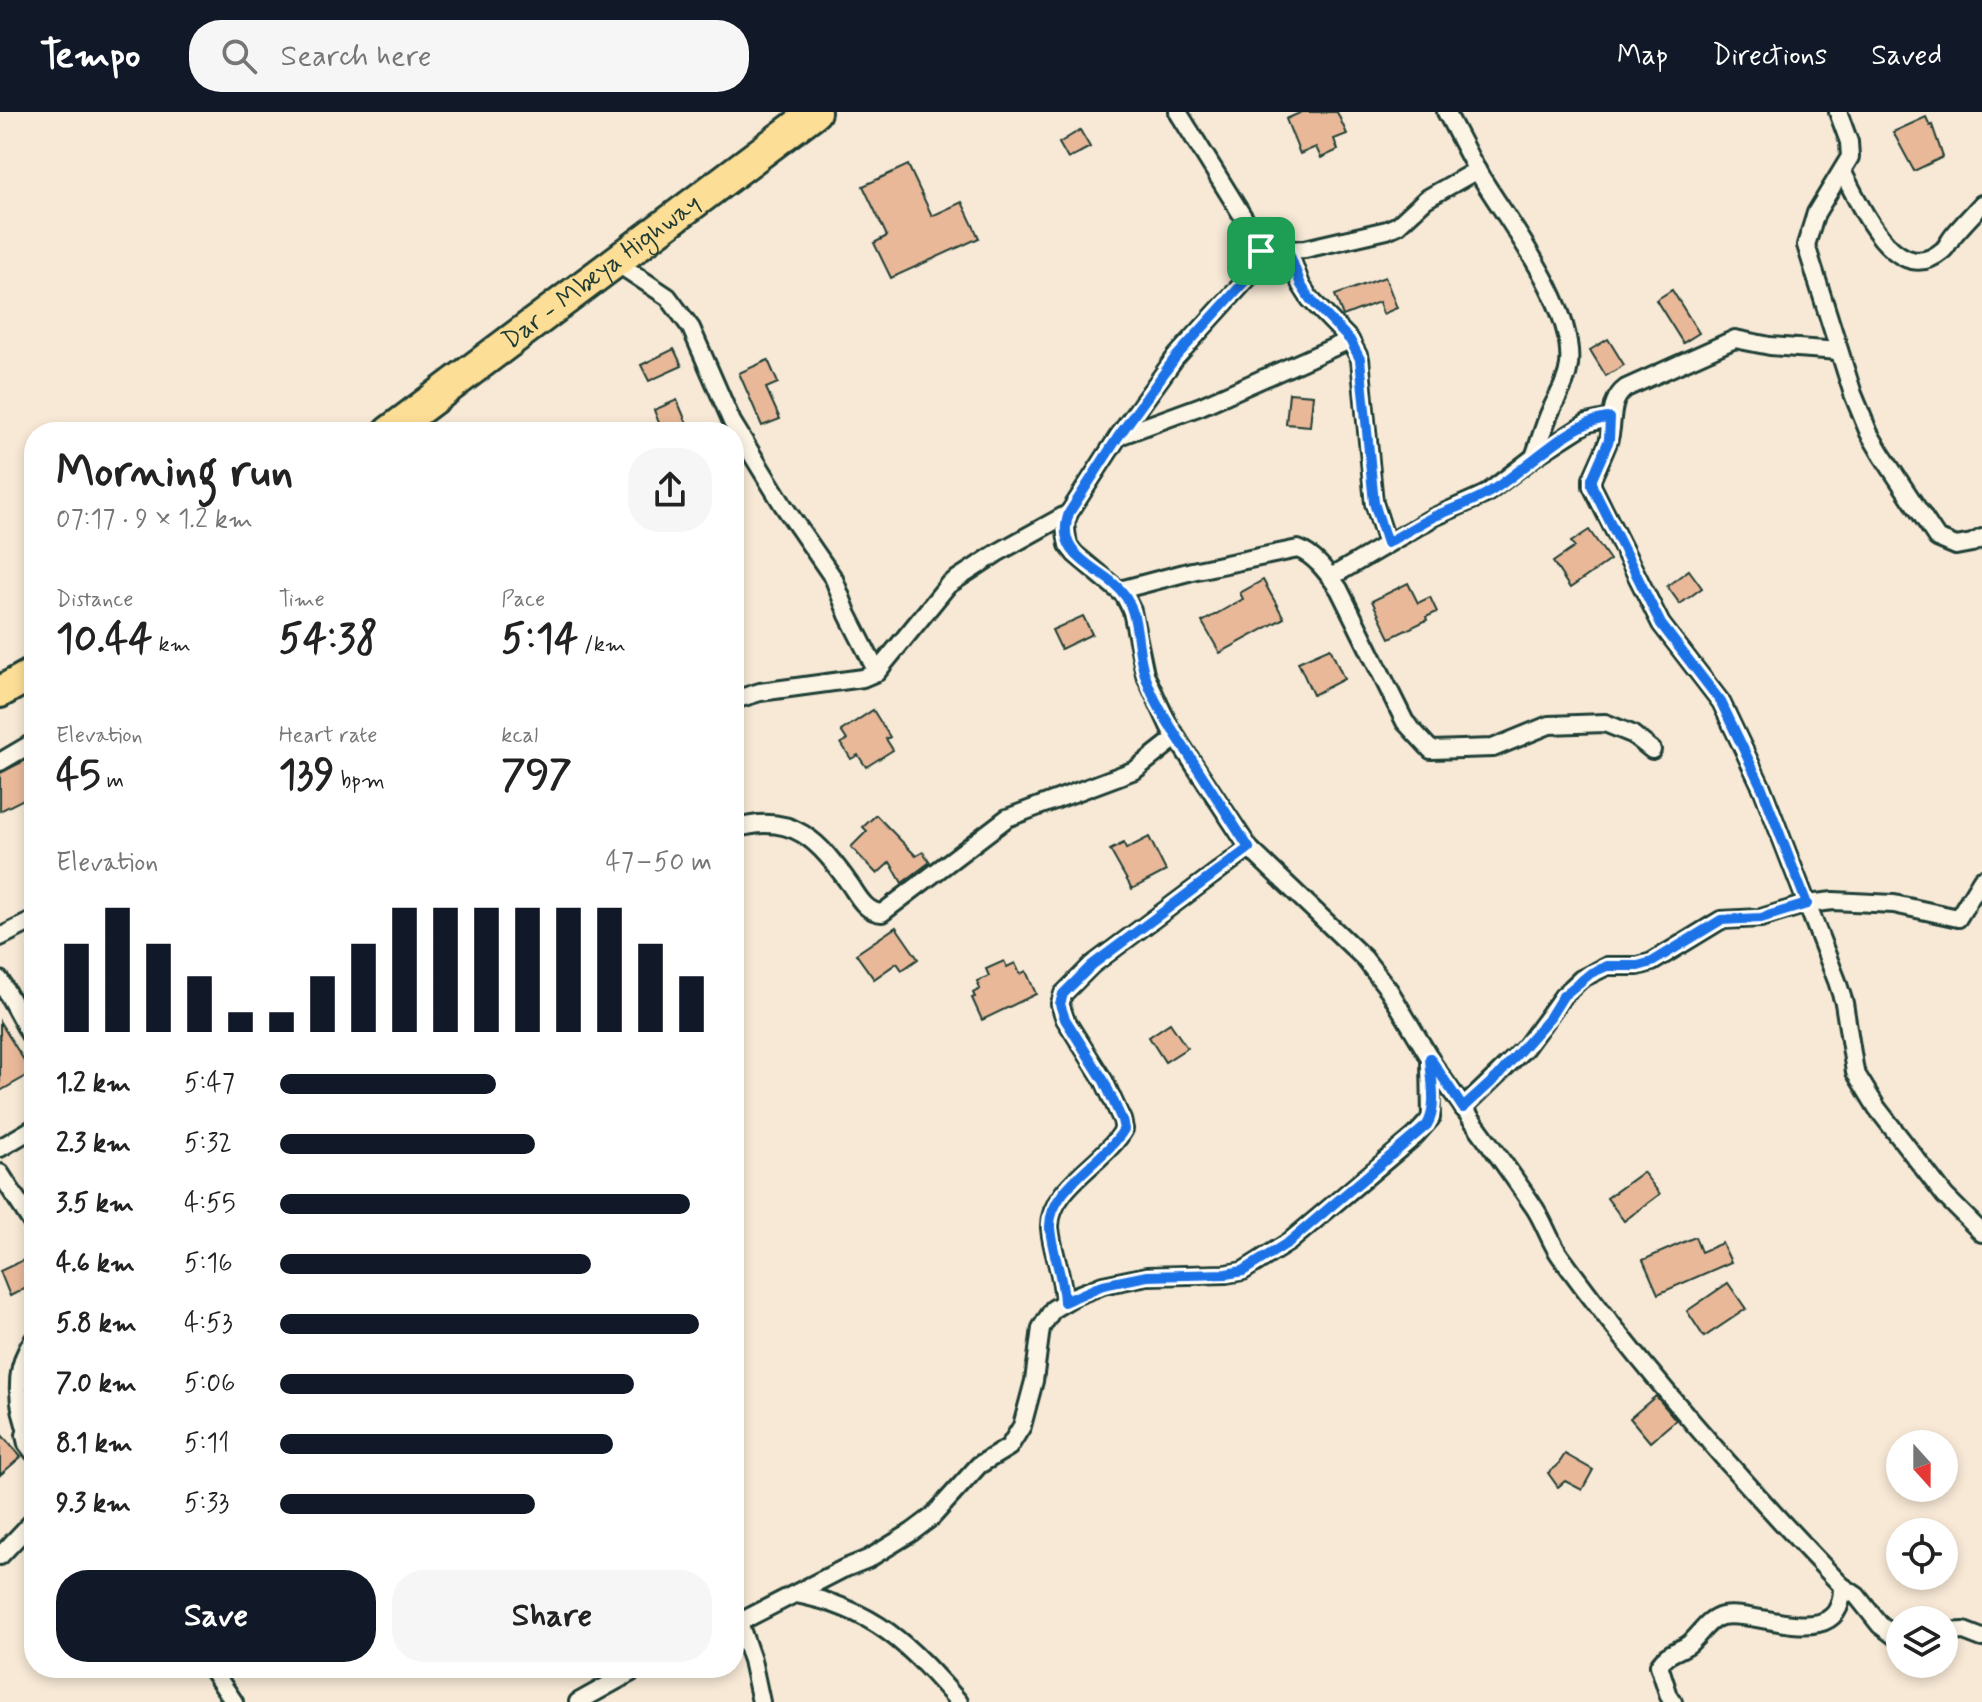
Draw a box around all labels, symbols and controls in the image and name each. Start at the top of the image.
search box [189,20,749,92]
text: Tempo [40,32,141,81]
icon: search [217,34,261,78]
text: Search here [281,37,432,76]
text: Map [1617,38,1668,75]
text: Directions [1712,38,1827,75]
text: Saved [1871,38,1942,75]
street label: Dar - Mbeya Highway [496,187,708,358]
pin [1227,217,1295,285]
icon: arrive [1239,229,1283,273]
text: Morning run [56,444,293,502]
button: share [628,448,712,532]
text: 07:17 · 9 × 1.2 km [56,503,253,537]
text: Distance [56,586,133,614]
text: Time [279,586,325,614]
text: Pace [501,586,545,614]
text: 10.44 [56,614,153,666]
text: 54:38 [279,614,378,666]
text: 5:14 [501,614,578,666]
text: km [153,631,191,659]
text: /km [578,631,626,659]
text: Elevation [56,722,143,750]
text: Heart rate [279,722,377,750]
text: kcal [501,722,538,750]
text: 45 [56,750,101,802]
text: 139 [279,750,335,802]
text: 797 [501,750,572,802]
text: m [101,767,124,795]
text: bpm [335,767,385,795]
text: Elevation [56,846,158,880]
text: 47–50 m [606,846,712,880]
text: 1.2 km [56,1067,131,1101]
text: 5:47 [184,1067,235,1101]
text: 2.3 km [56,1127,131,1161]
text: 5:32 [184,1127,232,1161]
text: 3.5 km [56,1187,134,1221]
text: 4:55 [184,1187,236,1221]
text: 4.6 km [56,1247,135,1281]
text: 5:16 [184,1247,233,1281]
text: 5.8 km [56,1307,137,1341]
text: 4:53 [184,1307,233,1341]
text: 7.0 km [56,1367,137,1401]
text: 5:06 [184,1367,235,1401]
text: 8.1 km [56,1427,133,1461]
text: 5:11 [184,1427,229,1461]
north arrow [1886,1430,1958,1502]
map controls [1886,1430,1958,1678]
text: 9.3 km [56,1487,131,1521]
text: 5:33 [184,1487,229,1521]
button: locate [1886,1518,1958,1590]
button: Save [56,1570,376,1662]
button: Share [392,1570,712,1662]
button: layers [1886,1606,1958,1678]

